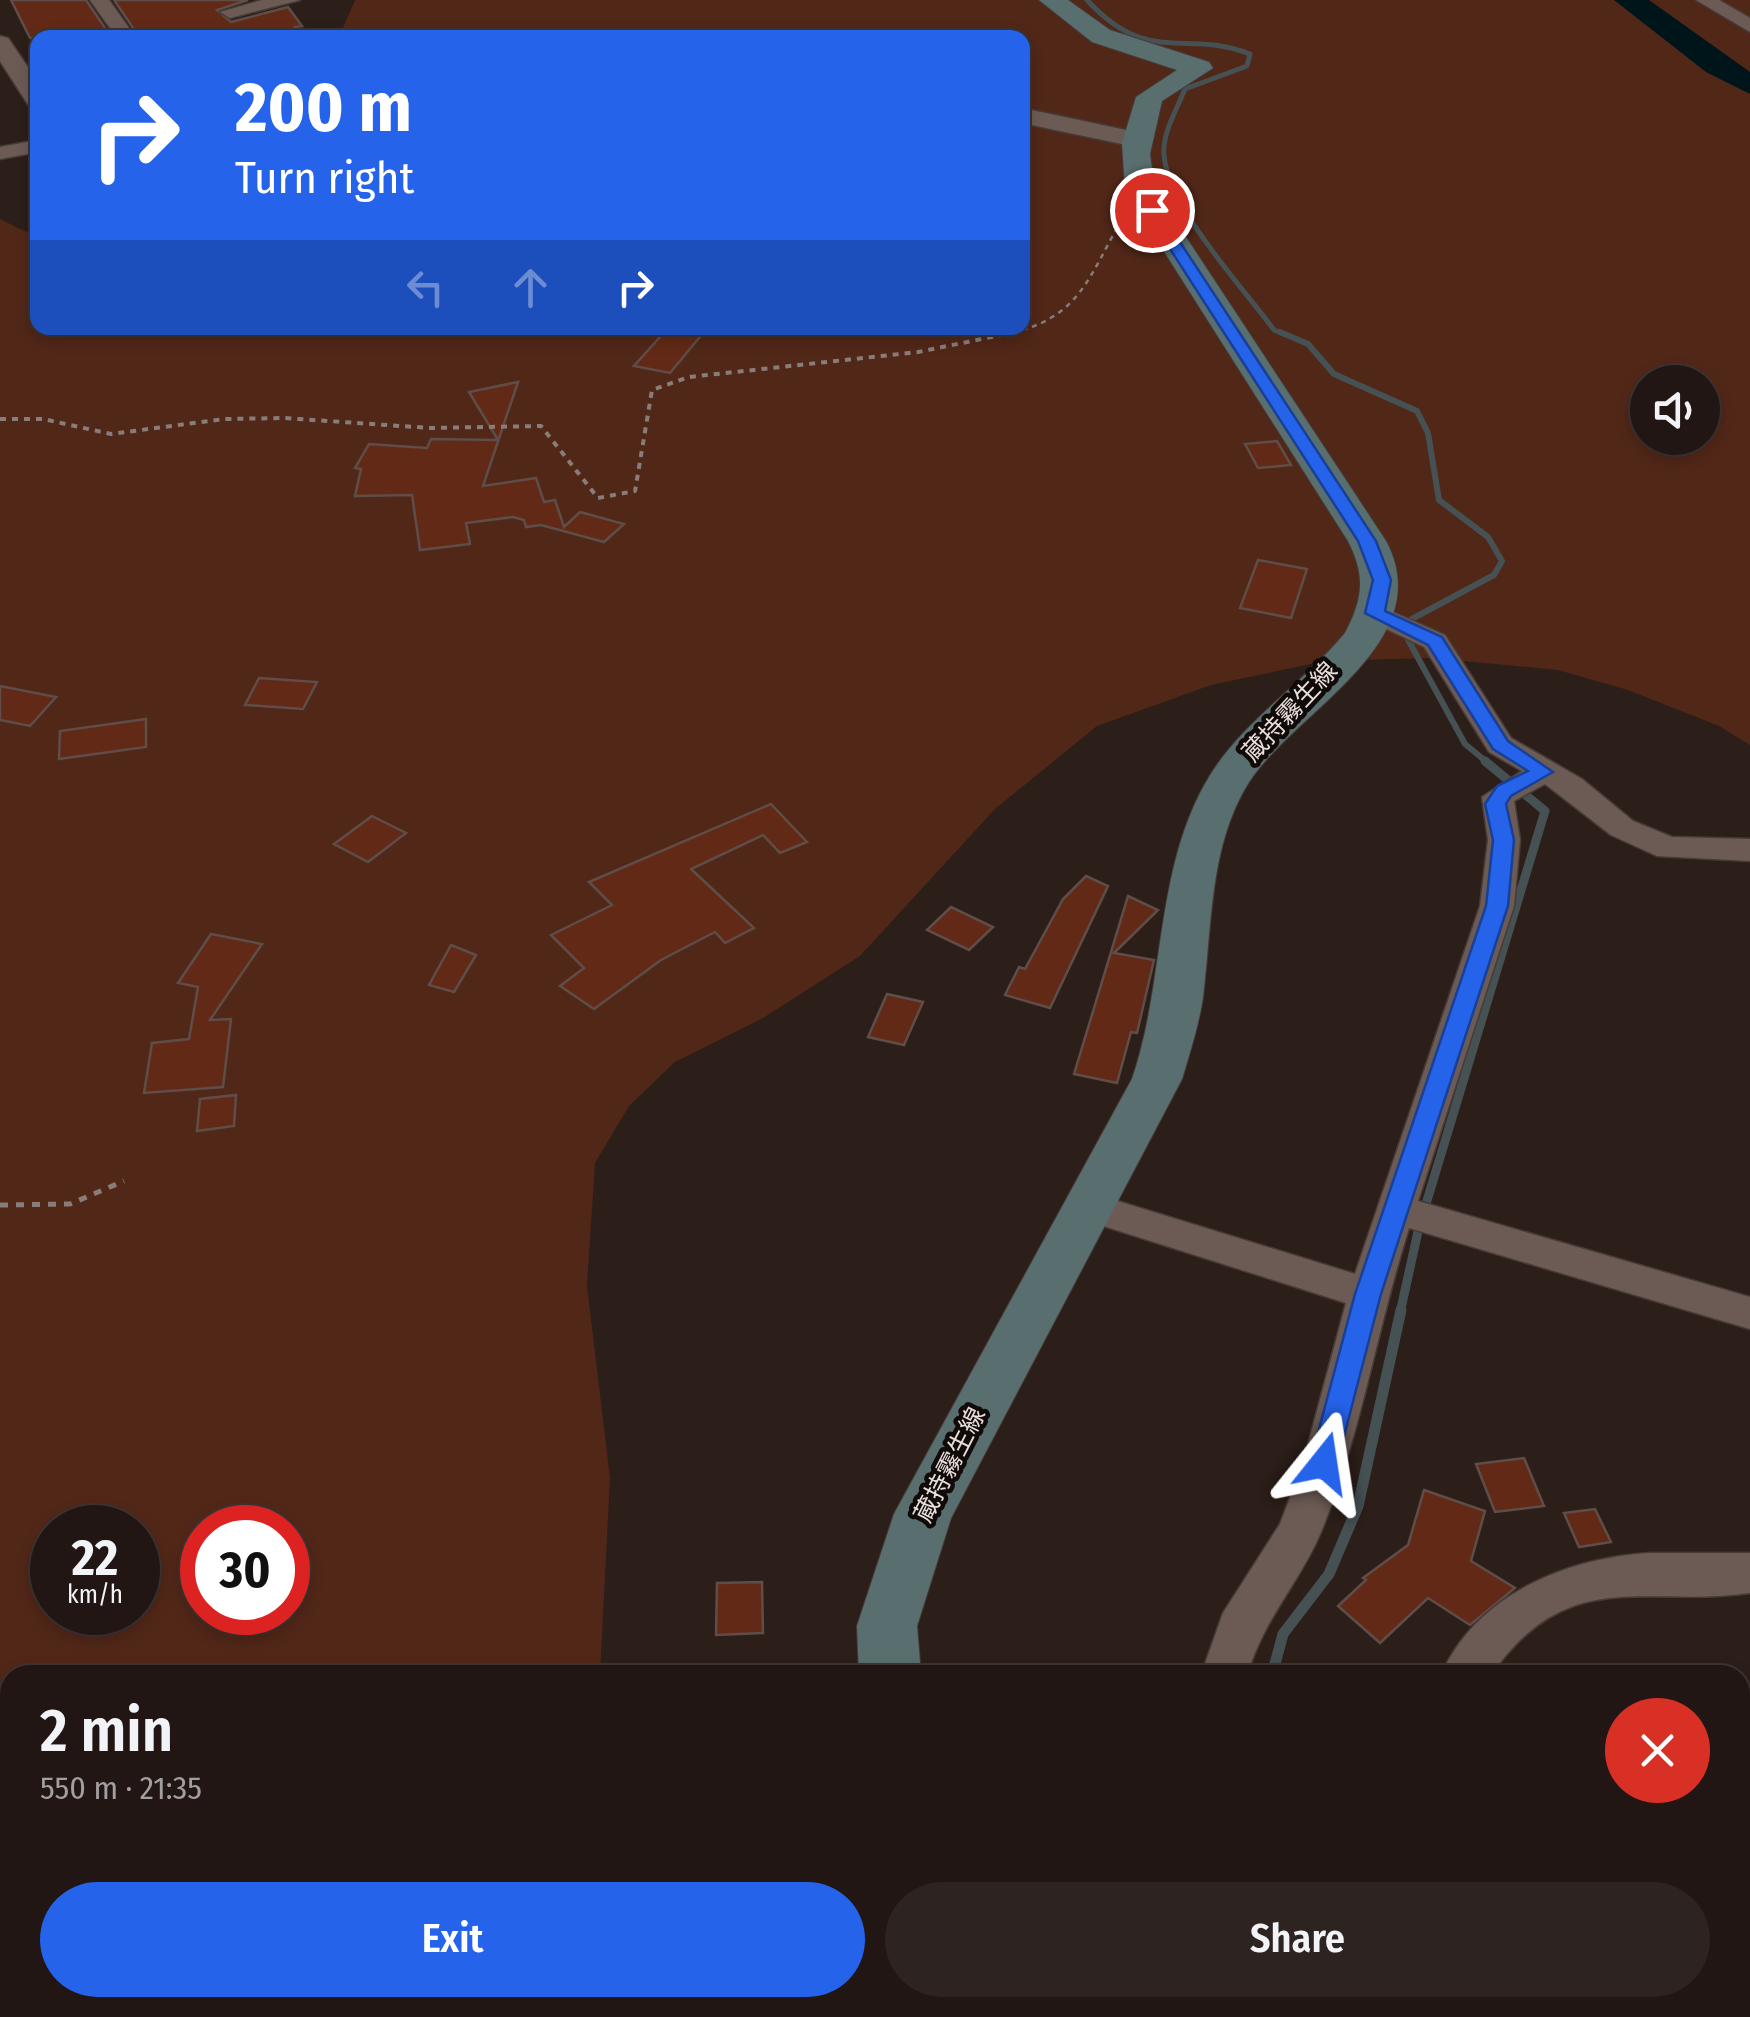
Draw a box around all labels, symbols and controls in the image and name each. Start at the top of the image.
text: 200 m [235,66,412,150]
icon: right [70,70,200,200]
text: Turn right [235,151,414,205]
pin [1110,168,1195,253]
icon: arrive [1125,183,1180,238]
icon: left [398,260,453,315]
icon: ahead [503,260,558,315]
icon: right [608,260,663,315]
map controls [1630,365,1720,455]
button: sound [1630,365,1720,455]
street label: 蔵持霧生線 [1236,656,1344,768]
street label: 蔵持霧生線 [908,1402,992,1528]
position arrow [1272,1411,1376,1515]
speed limit sign: 30 [180,1505,310,1635]
text: 22 [72,1528,118,1588]
text: km/h [67,1580,123,1610]
text: 2 min [40,1695,173,1767]
button: close [1605,1698,1710,1803]
text: 550 m · 21:35 [40,1769,202,1807]
button: Exit [40,1882,865,1997]
button: Share [885,1882,1710,1997]

